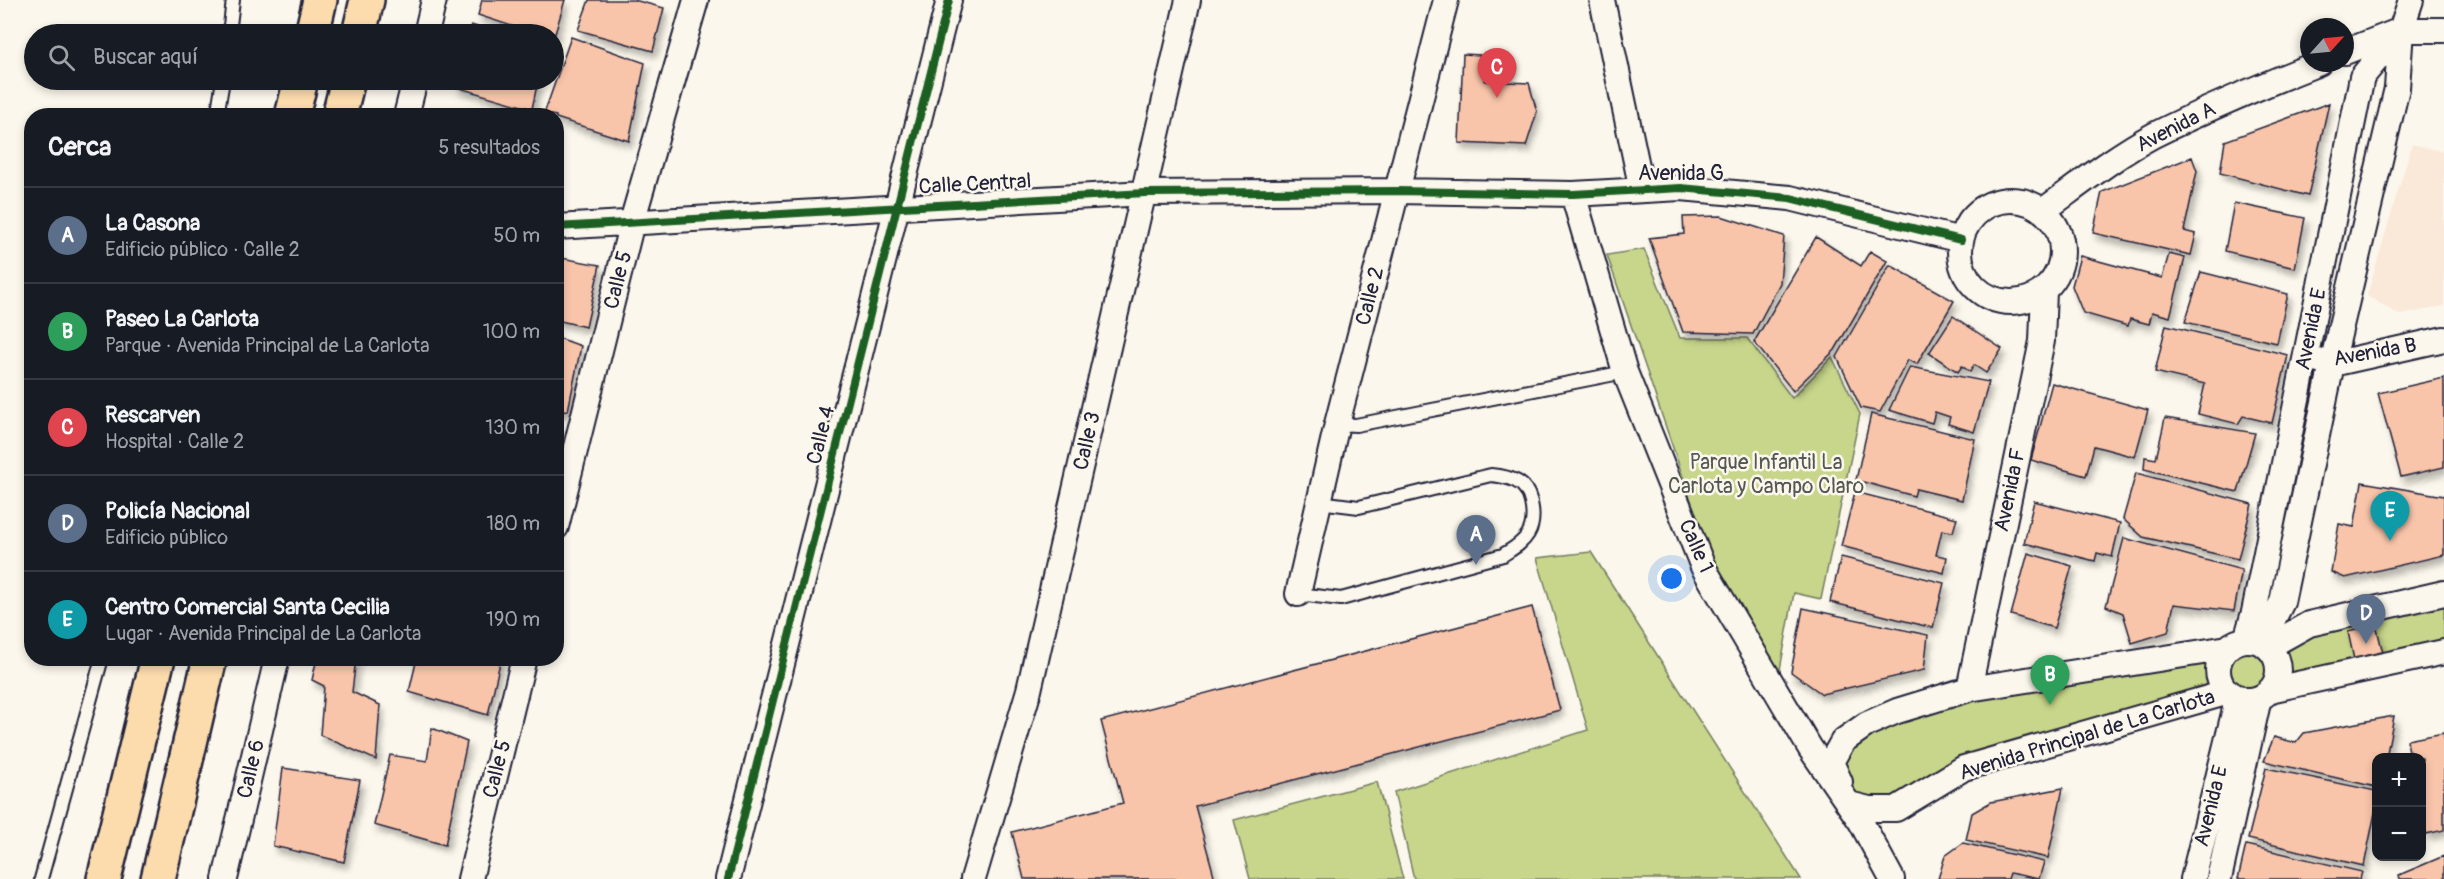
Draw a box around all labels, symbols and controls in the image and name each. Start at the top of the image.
north arrow [2300,18,2354,72]
search box [24,24,564,90]
icon: search [45,41,78,74]
text: Buscar aquí [93,43,198,71]
pin: C [1478,48,1516,98]
street label: Avenida A [2132,96,2220,158]
text: Cerca [48,131,111,163]
text: 5 resultados [438,135,540,160]
street label: Avenida G [1638,160,1724,187]
street label: Calle Central [918,168,1032,200]
text: La Casona [105,209,200,237]
text: A [61,223,74,248]
text: 50 m [493,223,540,248]
text: Edificio público · Calle 2 [105,237,300,262]
street label: Calle 5 [598,248,638,312]
street label: Calle 2 [1350,264,1390,328]
street label: Avenida E [2289,286,2333,372]
text: Paseo La Carlota [105,305,259,333]
text: B [62,319,73,344]
text: 100 m [483,319,540,344]
street label: Avenida B [2331,331,2419,373]
text: Parque · Avenida Principal de La Carlota [105,333,429,358]
text: Rescarven [105,401,200,429]
street label: Calle 4 [801,403,841,467]
street label: Calle 3 [1067,409,1107,473]
text: C [61,415,74,440]
text: 130 m [485,415,540,440]
text: Hospital · Calle 2 [105,429,244,454]
street label: Avenida F [1988,446,2032,534]
park label: Parque Infantil La Carlota y Campo Claro [1668,449,1864,500]
pin: E [2370,492,2410,541]
text: Policía Nacional [105,497,250,525]
text: D [61,511,74,536]
text: 180 m [486,511,540,536]
street label: Calle 1 [1672,515,1720,577]
pin: A [1456,516,1496,565]
text: Edificio público [105,525,228,550]
your location [1657,564,1686,593]
text: Centro Comercial Santa Cecilia [105,593,390,621]
pin: D [2346,594,2386,644]
text: E [62,607,73,632]
text: 190 m [486,607,540,632]
text: Lugar · Avenida Principal de La Carlota [105,621,421,646]
pin: B [2030,656,2070,705]
street label: Avenida Principal de La Carlota [1956,683,2218,787]
street label: Calle 6 [231,737,271,801]
street label: Calle 5 [477,737,517,801]
map controls [2372,753,2426,861]
button: + [2372,753,2426,807]
street label: Avenida E [2188,762,2234,849]
button: − [2372,807,2426,861]

